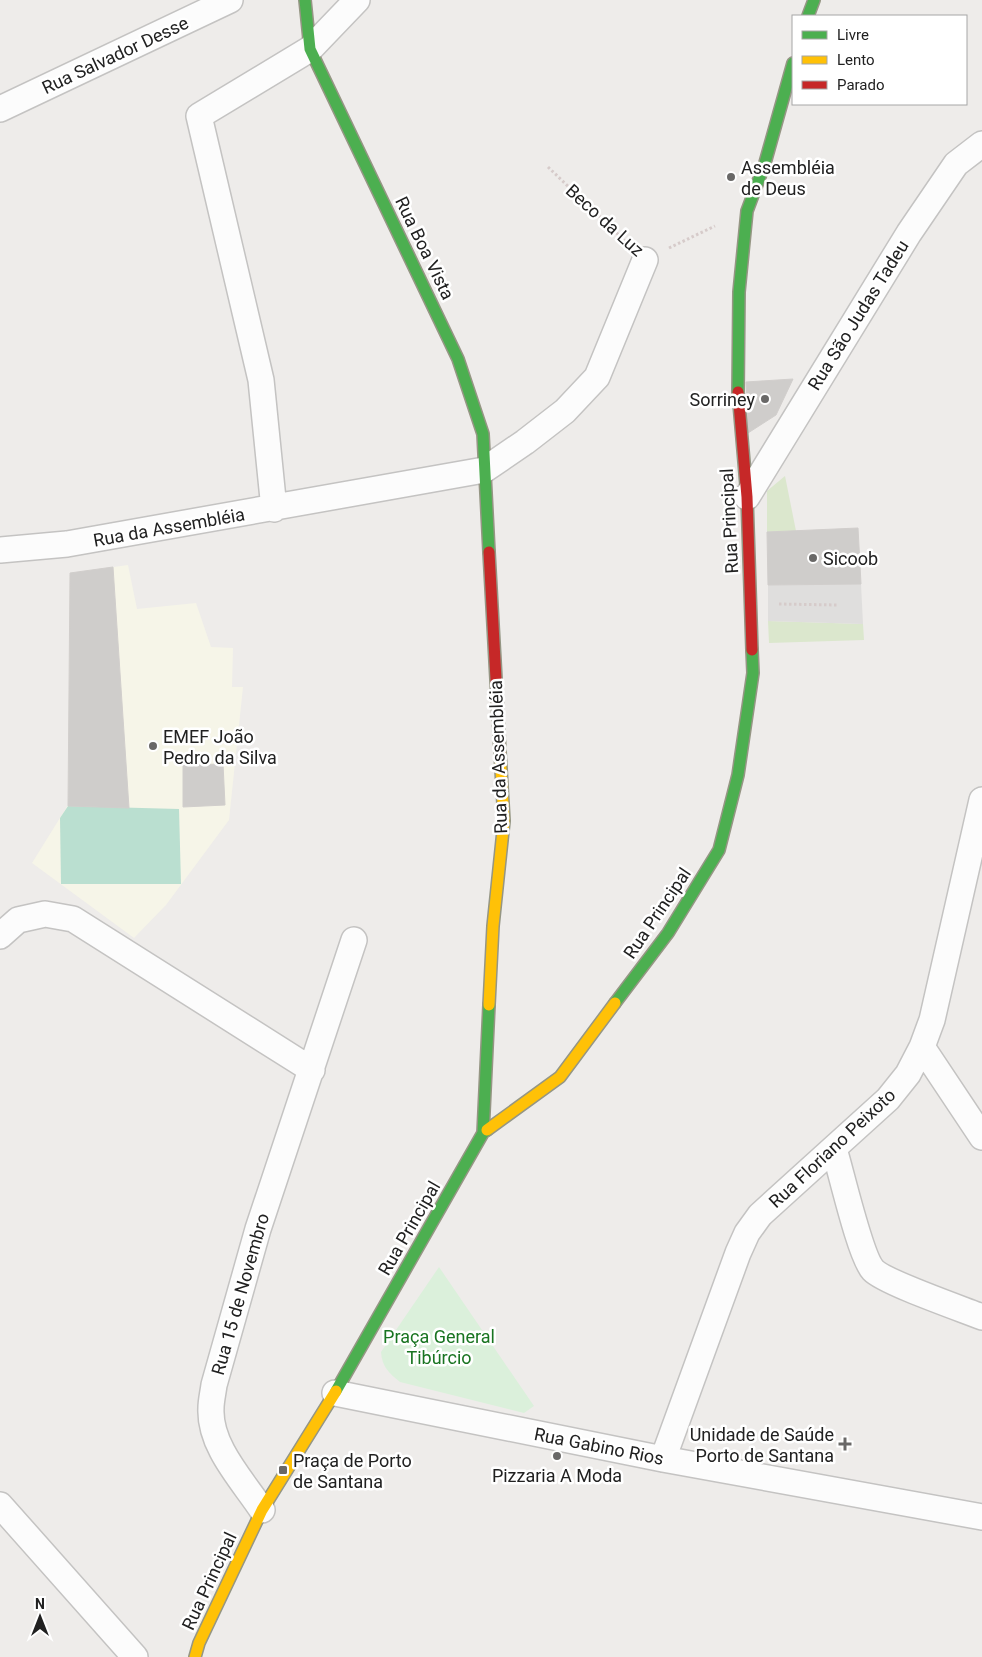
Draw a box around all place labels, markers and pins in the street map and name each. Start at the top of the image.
place label: Assembléia de Deus [741,157,835,199]
marker: Assembléia de Deus [725,171,737,183]
place label: Sorriney [690,389,755,410]
marker: Sorriney [759,393,771,405]
place label: Sicoob [823,548,878,569]
marker: Sicoob [807,552,819,564]
place label: EMEF João Pedro da Silva [163,726,277,768]
marker: EMEF João Pedro da Silva [147,740,159,752]
place label: Unidade de Saúde Porto de Santana [690,1424,834,1466]
marker: Unidade de Saúde Porto de Santana [838,1437,852,1451]
place label: Praça de Porto de Santana [293,1450,412,1492]
marker: Pizzaria A Moda [551,1450,563,1462]
marker: Praça de Porto de Santana [277,1464,289,1476]
place label: Pizzaria A Moda [492,1465,622,1486]

